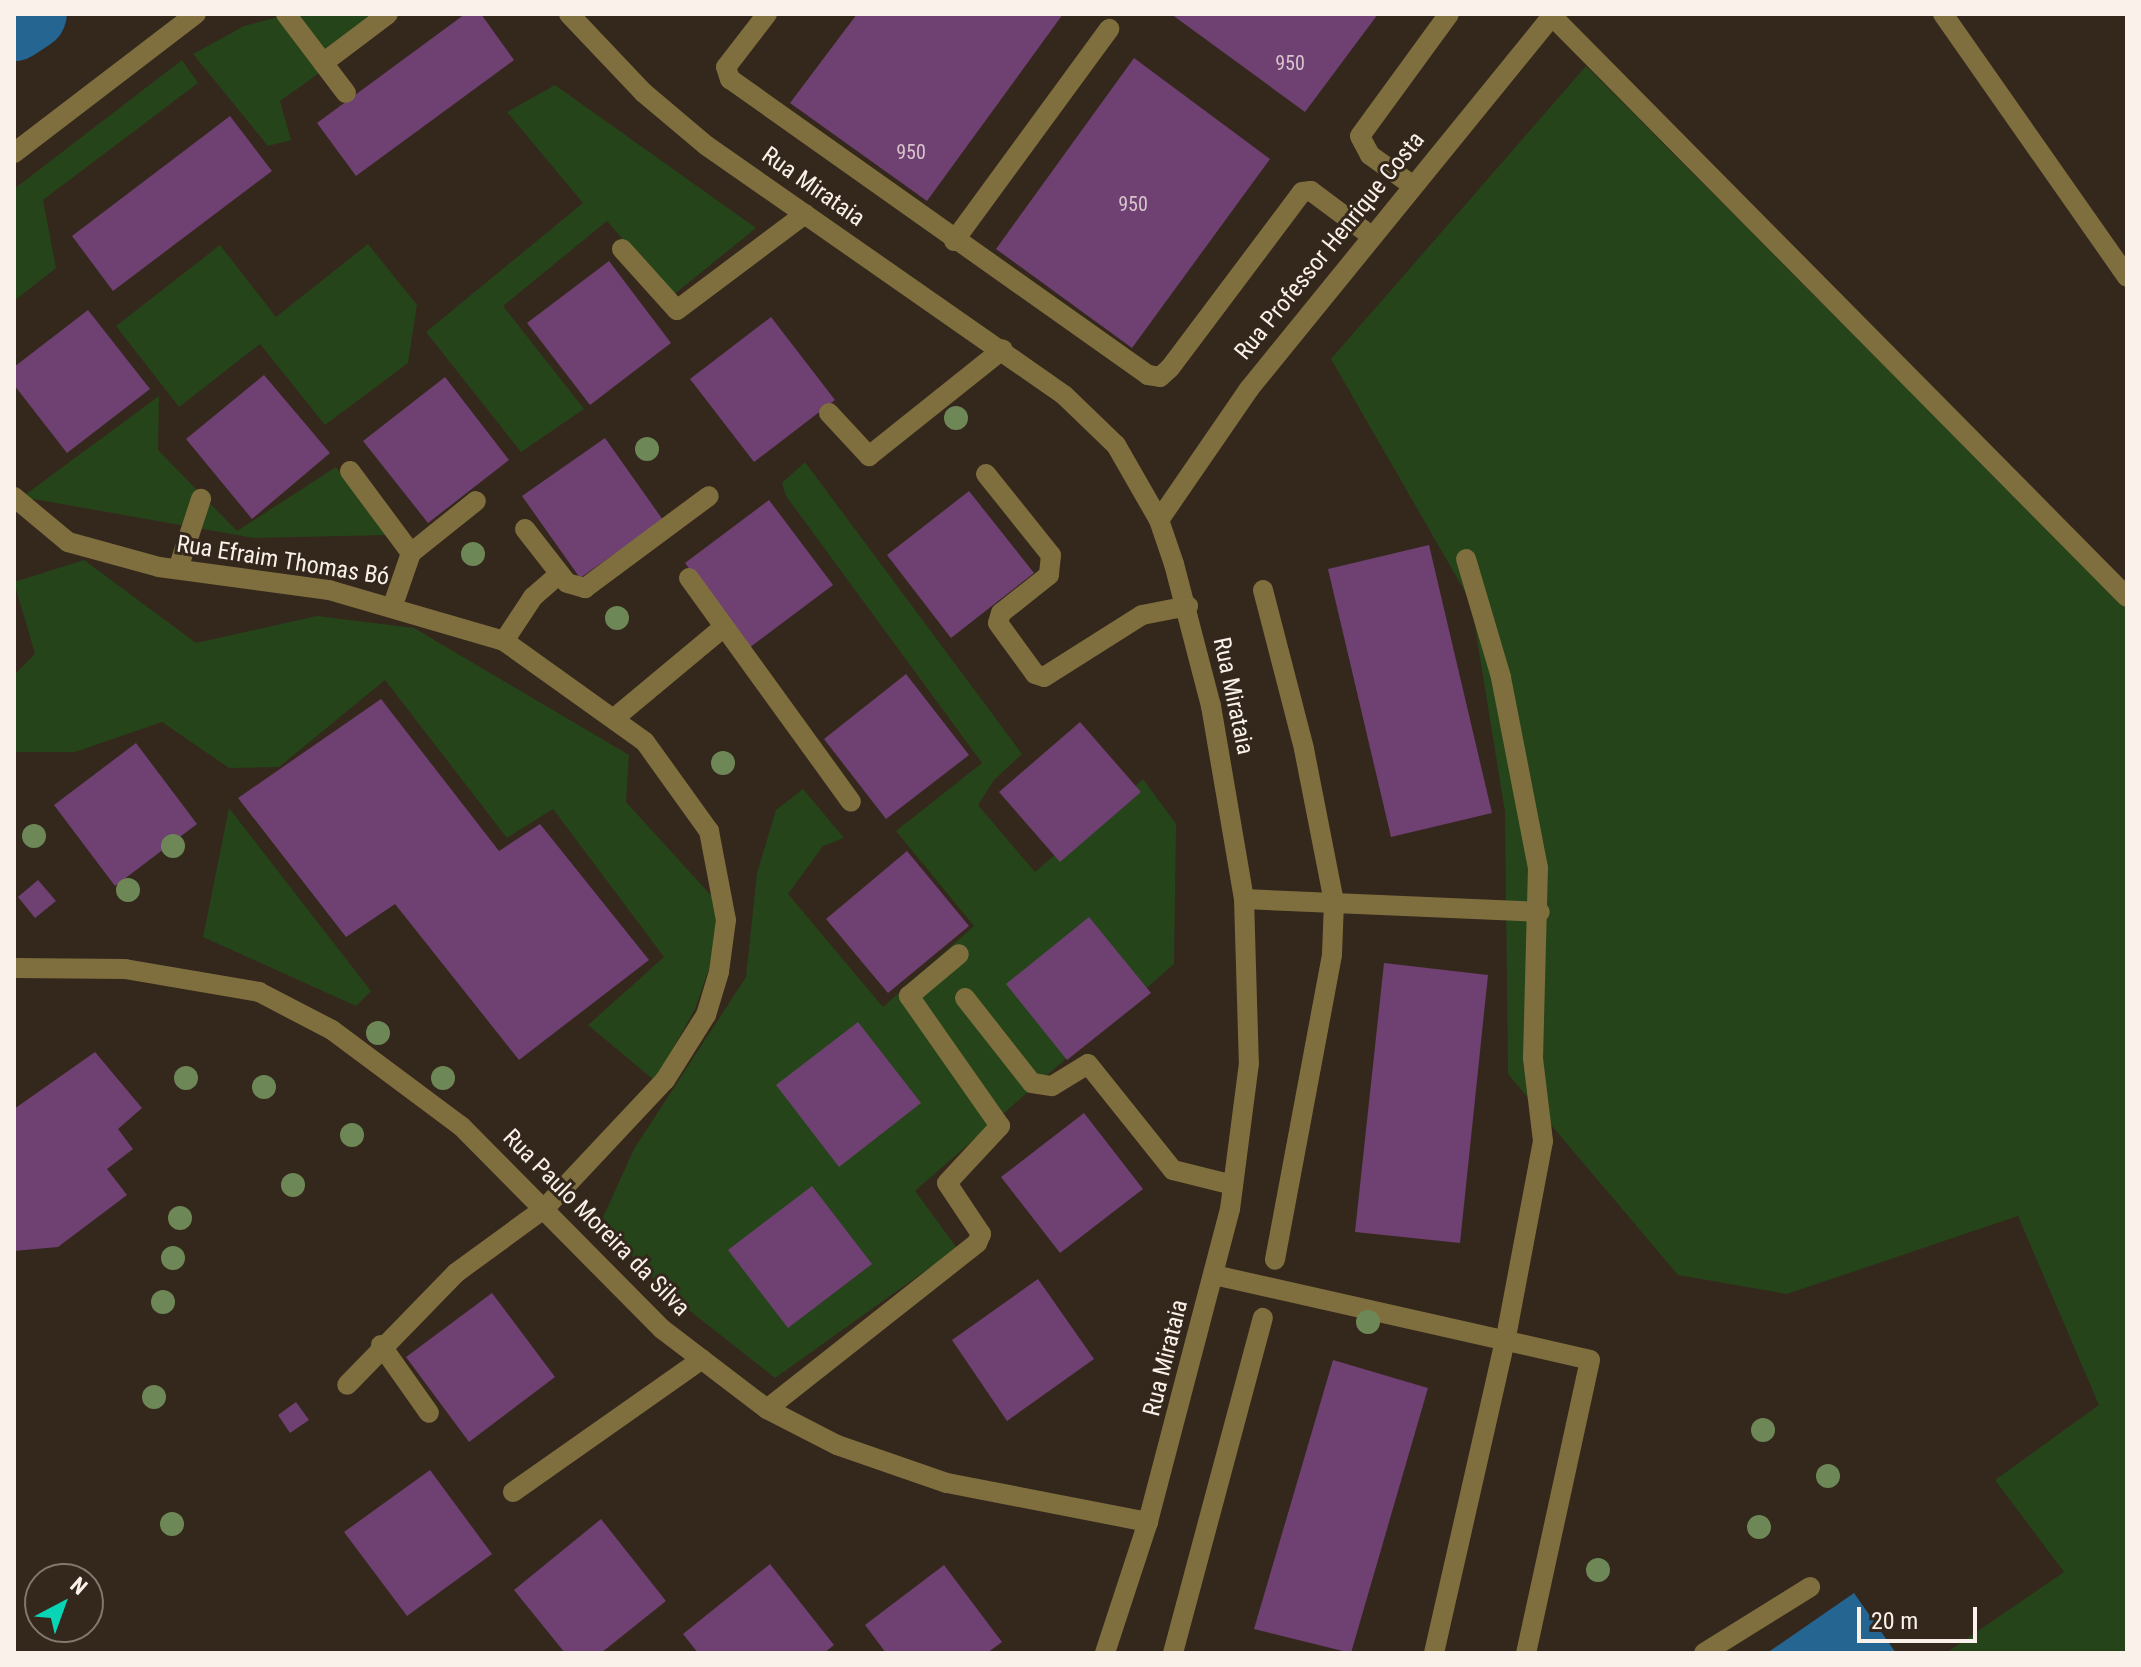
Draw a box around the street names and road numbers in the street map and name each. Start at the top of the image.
street label: Rua Professor Henrique Costa [1229,126,1431,366]
street label: Rua Mirataia [756,141,870,233]
street label: Rua Efraim Thomas Bó [174,530,392,592]
street label: Rua Mirataia [1207,635,1259,757]
street label: Rua Paulo Moreira da Silva [497,1124,695,1322]
street label: Rua Mirataia [1138,1297,1194,1419]

